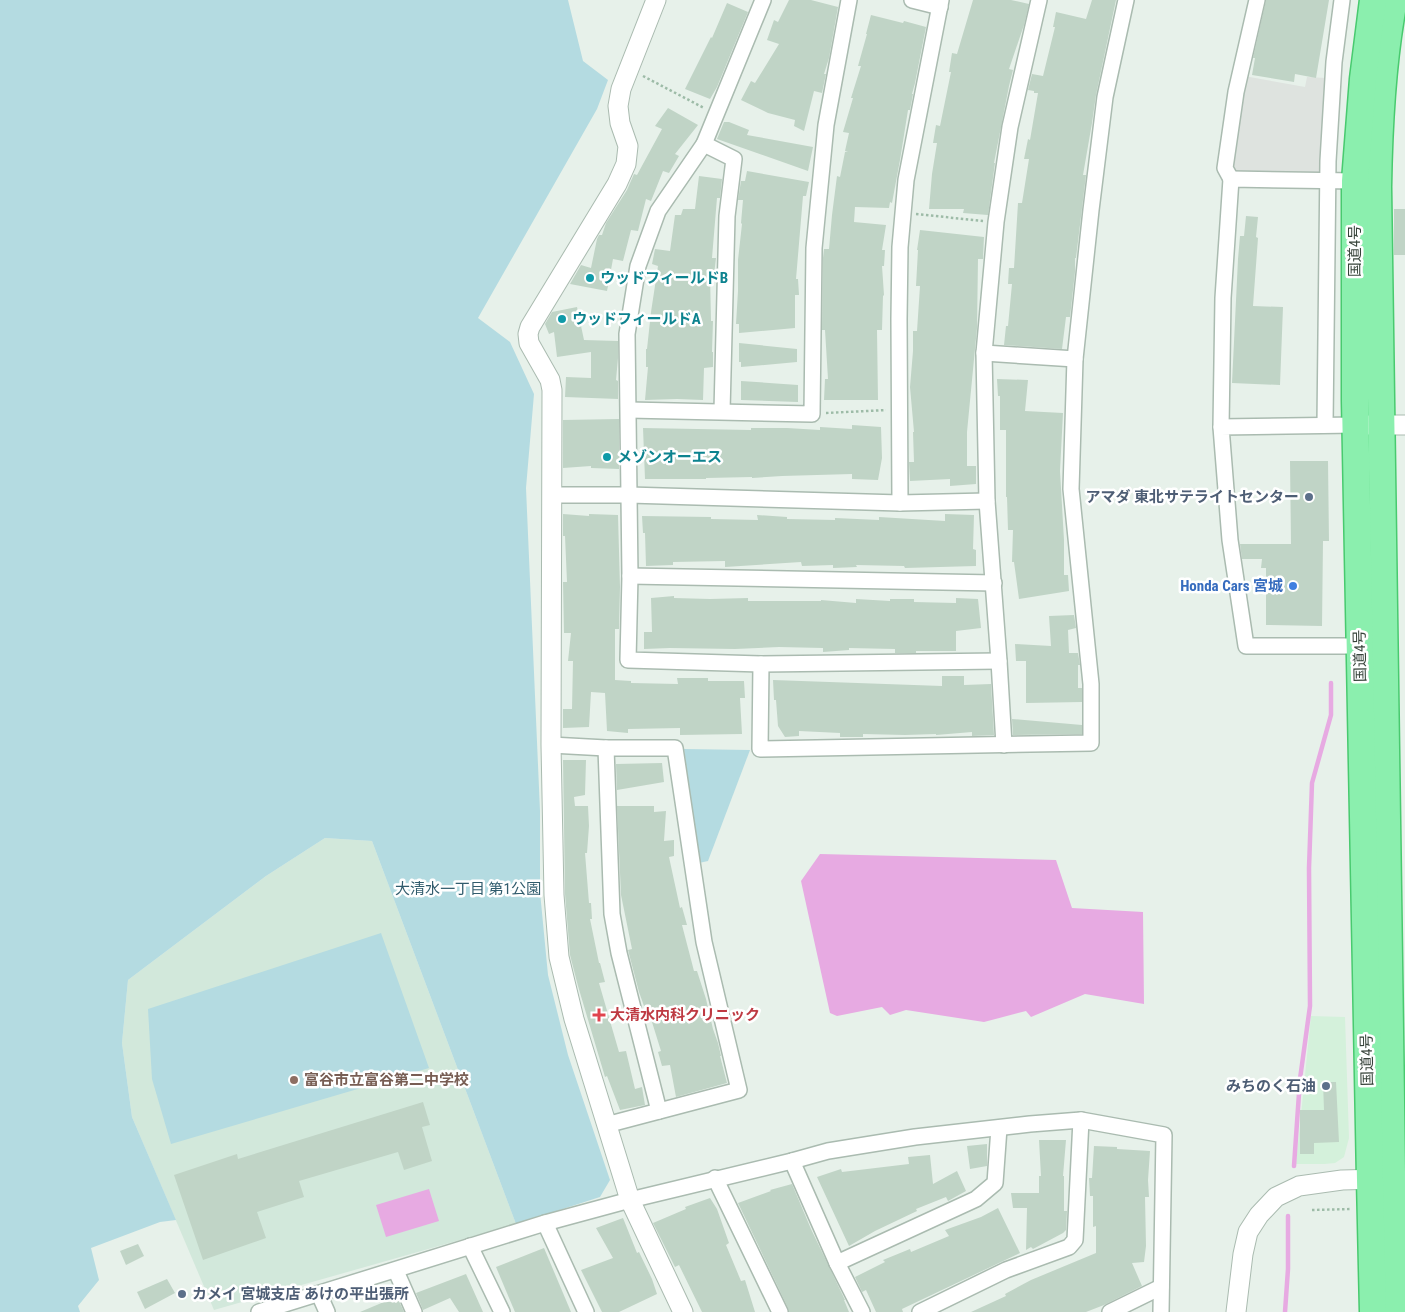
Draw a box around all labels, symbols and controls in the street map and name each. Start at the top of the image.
street label: 国道4号 [1346,225,1364,277]
place label: ウッドフィールドB [600,269,728,287]
marker: ウッドフィールドB [584,272,596,284]
place label: ウッドフィールドA [572,310,701,328]
marker: ウッドフィールドA [556,313,568,325]
place label: メゾンオーエス [617,448,722,466]
marker: メゾンオーエス [601,451,613,463]
place label: アマダ 東北サテライトセンター [1086,488,1299,506]
marker: アマダ 東北サテライトセンター [1303,491,1315,503]
place label: Honda Cars 宮城 [1180,577,1283,595]
marker: Honda Cars 宮城 [1287,580,1299,592]
street label: 国道4号 [1351,630,1369,682]
park label: 大清水一丁目 第1公園 [395,880,541,898]
place label: 大清水内科クリニック [610,1006,760,1024]
marker: 大清水内科クリニック [592,1008,606,1022]
street label: 国道4号 [1358,1034,1376,1086]
place label: 富谷市立富谷第二中学校 [304,1071,469,1089]
marker: 富谷市立富谷第二中学校 [288,1074,300,1086]
place label: みちのく石油 [1226,1077,1316,1095]
marker: みちのく石油 [1320,1080,1332,1092]
place label: カメイ 宮城支店 あけの平出張所 [192,1285,409,1303]
marker: カメイ 宮城支店 あけの平出張所 [176,1288,188,1300]

